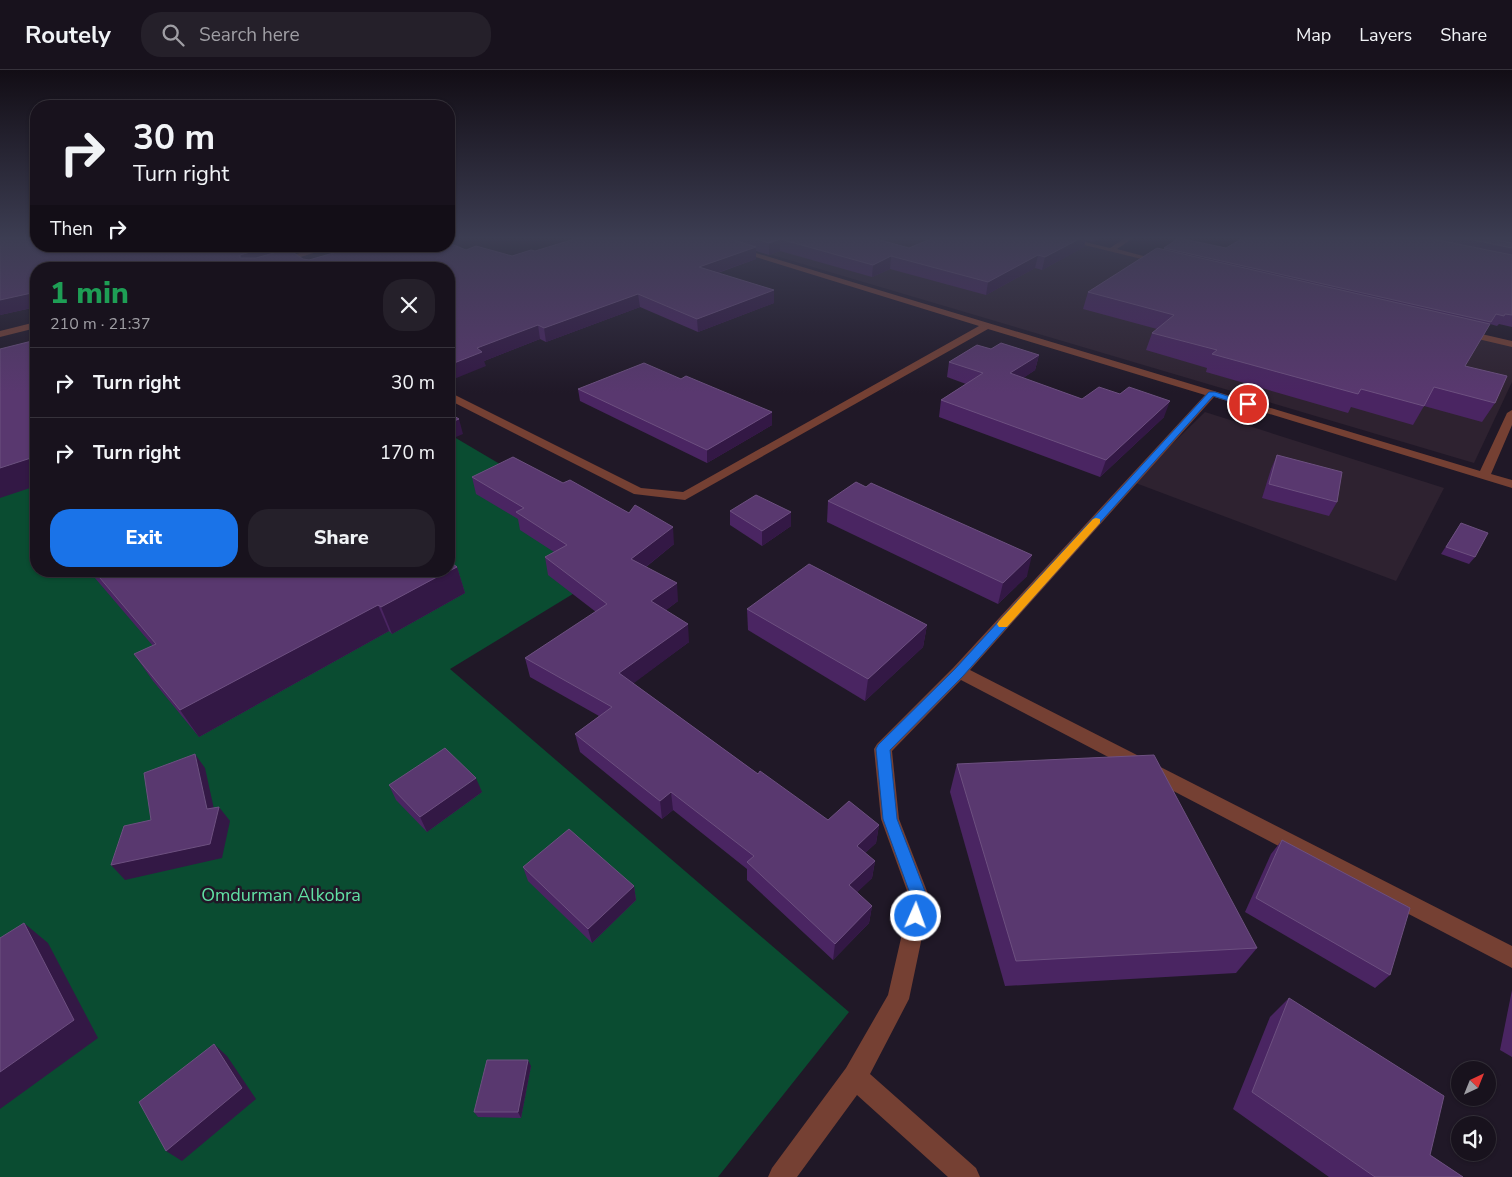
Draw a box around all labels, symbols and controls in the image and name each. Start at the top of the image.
search box [141,12,491,57]
text: Routely [25,19,111,51]
icon: search [159,21,187,49]
text: Search here [199,22,300,48]
text: Map [1296,23,1331,47]
text: Layers [1359,23,1412,47]
text: Share [1440,23,1487,47]
text: 30 m [133,114,215,161]
icon: right [50,120,115,185]
text: Turn right [133,159,229,189]
icon: right [103,215,131,243]
text: Then [50,216,93,242]
text: 1 min [50,273,129,314]
button: close [383,279,435,331]
text: 210 m · 21:37 [50,313,151,335]
icon: right [50,369,78,397]
text: Turn right [93,370,180,396]
text: 30 m [391,370,435,396]
pin [1227,383,1269,425]
icon: arrive [1234,390,1262,418]
icon: right [50,439,78,467]
text: Turn right [93,440,180,466]
text: 170 m [380,440,435,466]
button: Exit [50,509,238,567]
button: Share [248,509,435,567]
park label: Omdurman Alkobra [201,883,361,907]
position arrow [889,889,941,941]
north arrow [1451,1061,1496,1106]
map controls [1451,1061,1496,1161]
button: sound [1451,1116,1496,1161]

